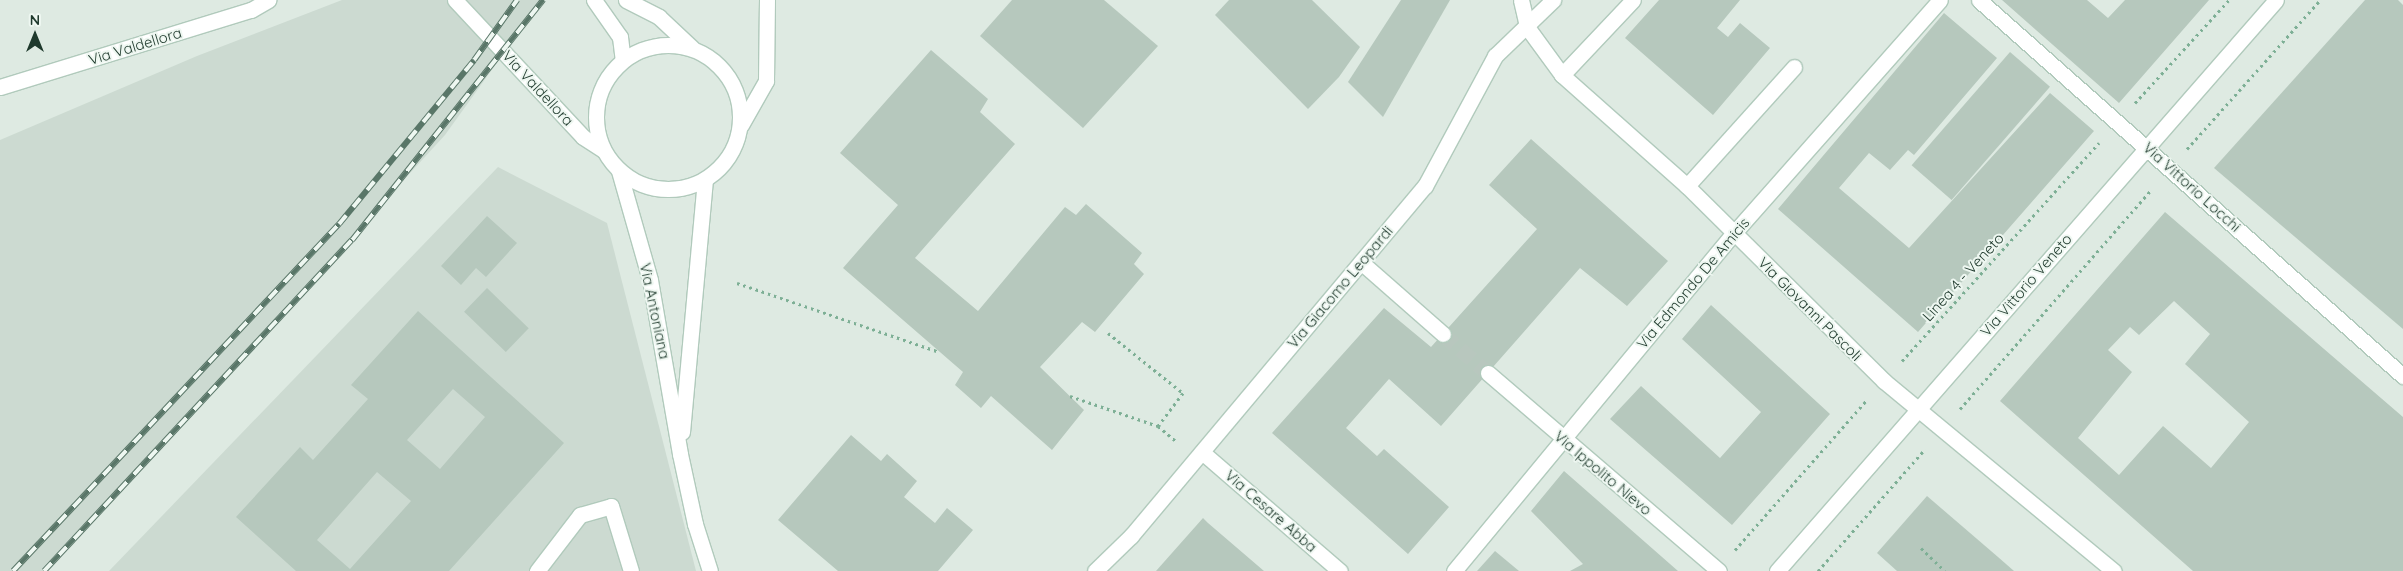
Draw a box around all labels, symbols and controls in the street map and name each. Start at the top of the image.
north arrow [10,10,60,60]
text: N [30,11,40,29]
street label: Via Valdellora [86,23,184,69]
street label: Via Valdellora [498,47,578,129]
street label: Via Vittorio Locchi [2139,138,2245,236]
street label: Via Edmondo De Amicis [1633,214,1753,352]
street label: Via Giacomo Leopardi [1284,222,1396,352]
street label: Linea 4 - Veneto [1919,229,2007,325]
street label: Via Vittorio Veneto [1977,230,2075,340]
street label: Via Giovanni Pascoli [1754,253,1866,365]
street label: Via Antoniana [636,261,674,361]
street label: Via Ippolito Nievo [1551,427,1655,519]
street label: Via Cesare Abba [1221,466,1321,556]

